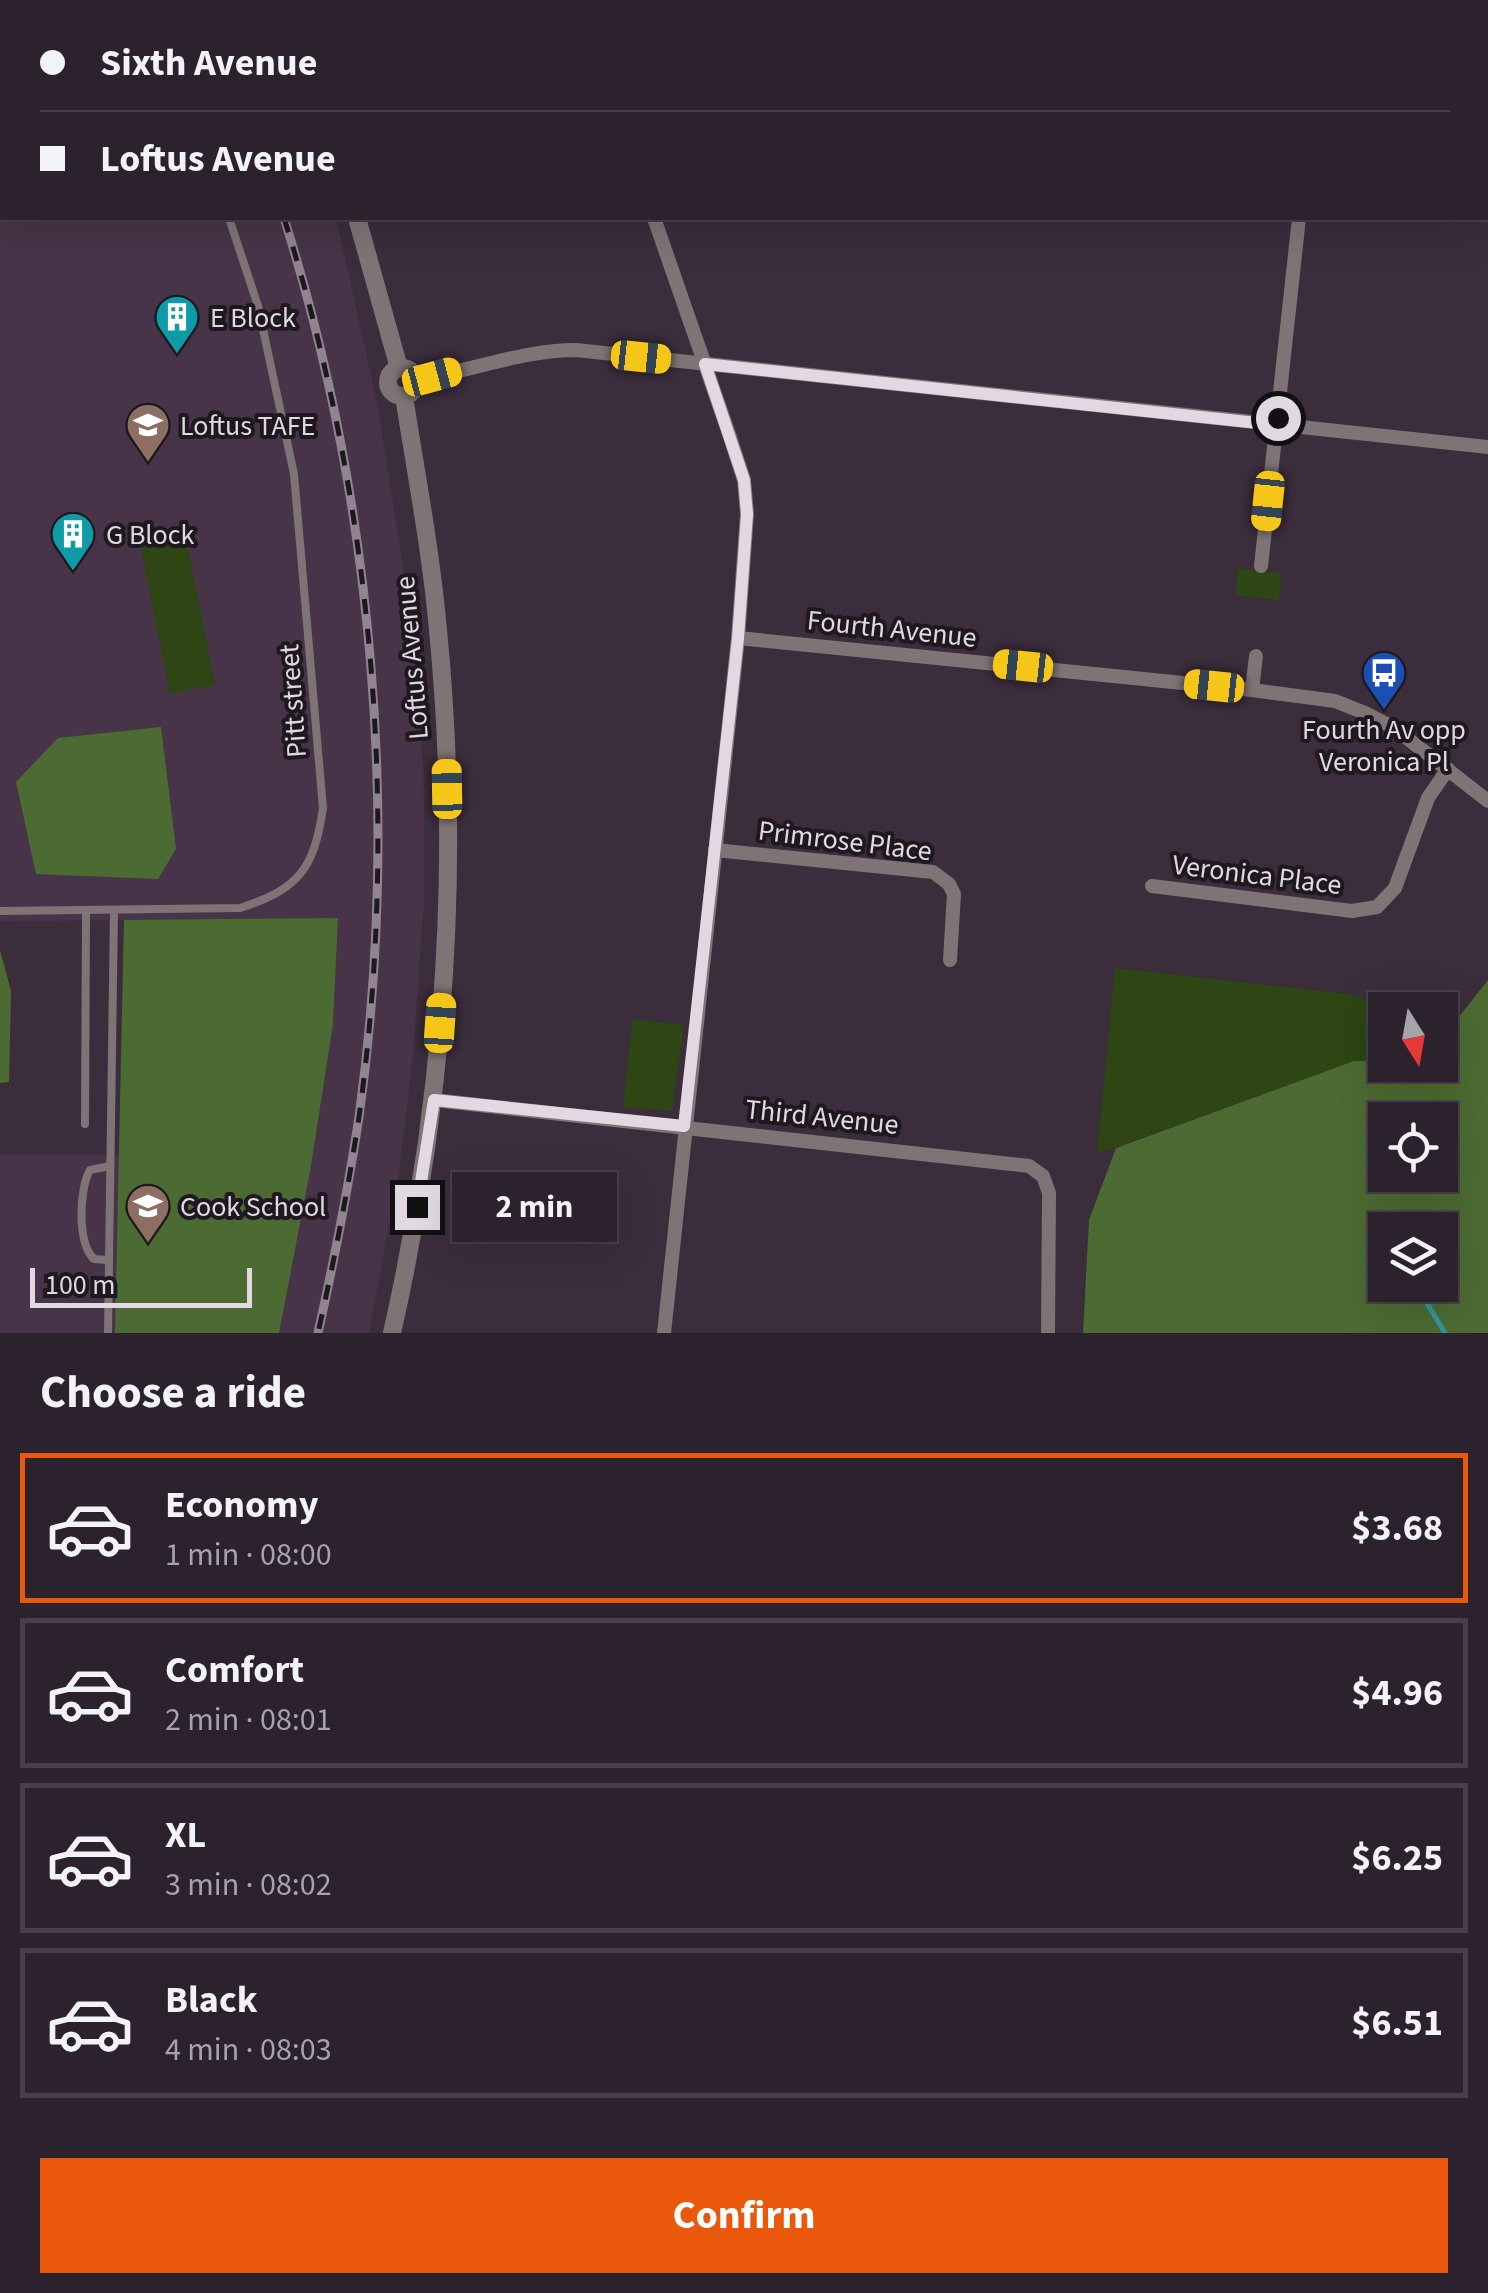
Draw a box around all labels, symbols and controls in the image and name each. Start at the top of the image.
text: Sixth Avenue [100,36,317,90]
text: Loftus Avenue [100,132,336,186]
building icon: E Block [154,294,200,355]
place label: E Block [210,298,296,338]
car [610,339,672,375]
car [399,355,465,399]
route start [1256,396,1301,441]
school or university icon: Loftus TAFE [125,402,171,463]
place label: Loftus TAFE [180,406,315,446]
car [1250,470,1286,532]
building icon: G Block [50,511,96,572]
place label: G Block [106,515,194,555]
street label: Loftus Avenue [385,575,439,741]
street label: Fourth Avenue [805,600,979,658]
street label: Pitt street [269,642,317,759]
car [992,648,1054,684]
bus stop icon: Fourth Av opp Veronica Pl [1361,650,1407,711]
car [1183,668,1245,704]
place label: Fourth Av opp Veronica Pl [1302,710,1466,782]
car [431,759,463,819]
street label: Primrose Place [756,811,934,871]
street label: Veronica Place [1170,845,1344,905]
car [423,992,457,1054]
north arrow [1368,992,1458,1082]
map controls [1368,992,1458,1302]
street label: Third Avenue [743,1089,901,1145]
button: locate [1368,1102,1458,1192]
callout: 2 min [452,1172,617,1242]
school or university icon: Cook School [125,1183,171,1244]
text: 2 min [496,1184,573,1230]
route end [395,1185,440,1230]
place label: Cook School [180,1187,326,1227]
button: layers [1368,1212,1458,1302]
scale bar [30,1263,252,1308]
text: 100 m [45,1265,116,1305]
text: Choose a ride [40,1361,306,1425]
text: Economy [165,1478,318,1532]
icon: car [45,1483,135,1573]
text: $3.68 [1351,1501,1443,1555]
text: 1 min · 08:00 [165,1532,332,1578]
text: Comfort [165,1643,304,1697]
icon: car [45,1648,135,1738]
text: $4.96 [1351,1666,1443,1720]
text: 2 min · 08:01 [165,1697,332,1743]
text: XL [165,1808,206,1862]
icon: car [45,1813,135,1903]
text: $6.25 [1351,1831,1443,1885]
text: 3 min · 08:02 [165,1862,332,1908]
text: Black [165,1973,258,2027]
icon: car [45,1978,135,2068]
text: $6.51 [1351,1996,1443,2050]
text: 4 min · 08:03 [165,2027,332,2073]
button: Confirm [40,2158,1448,2273]

